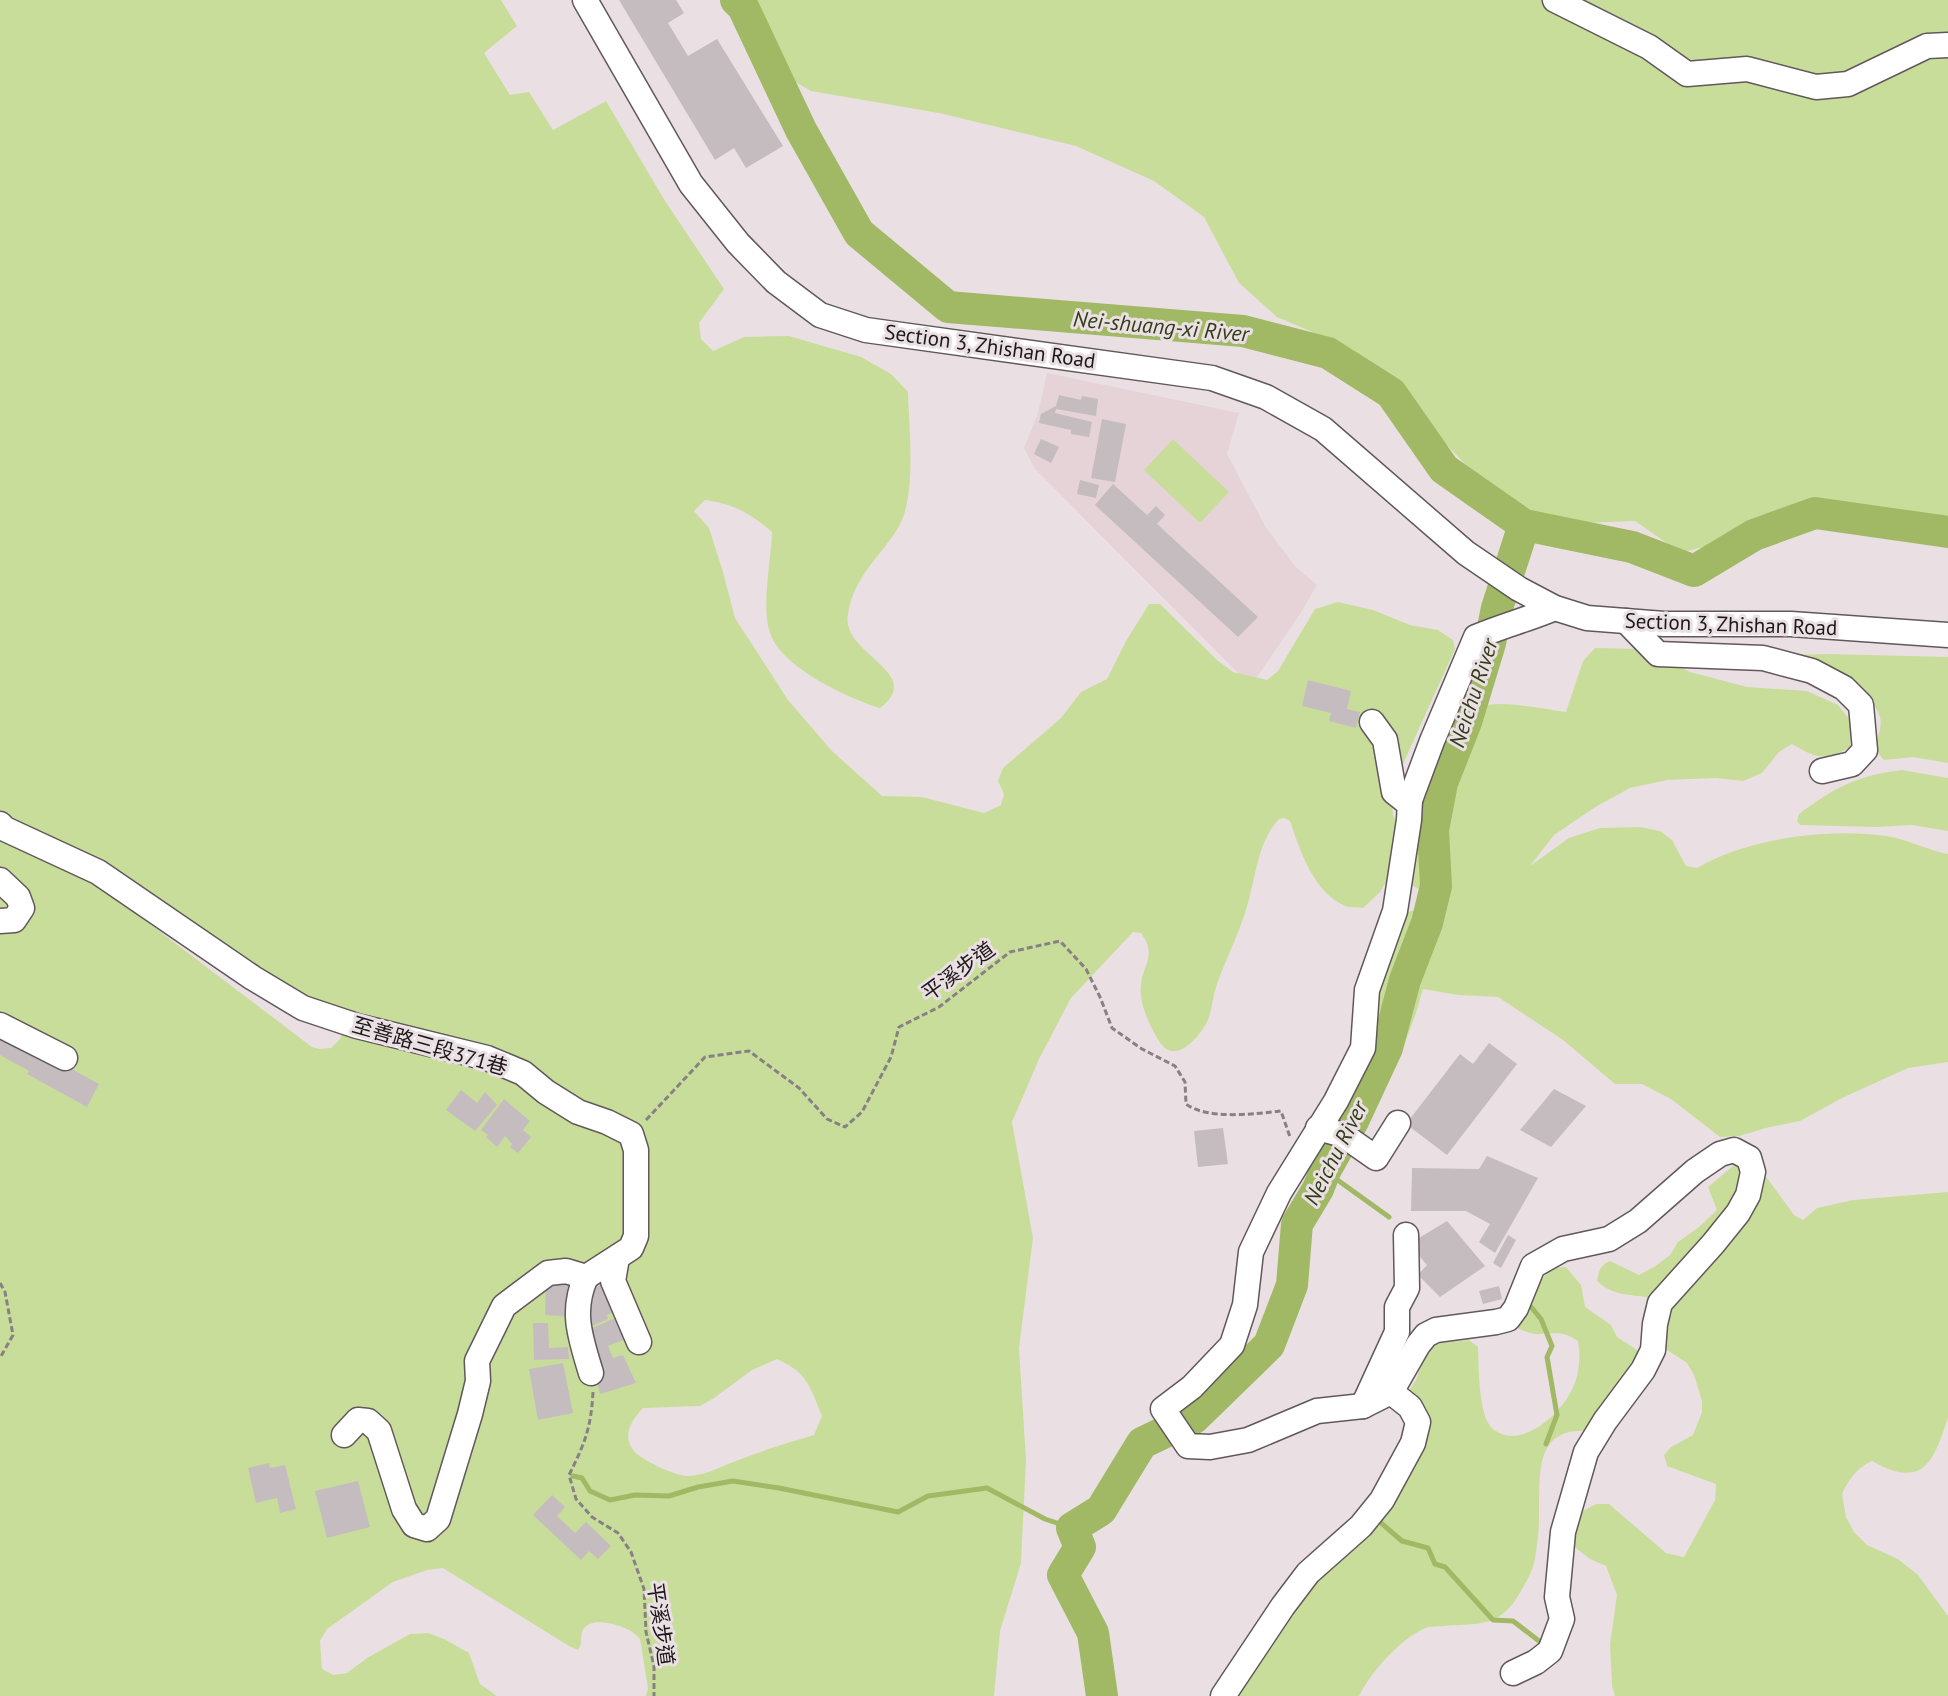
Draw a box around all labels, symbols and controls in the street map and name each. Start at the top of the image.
water label: Nei-shuang-xi River [1072,304,1252,348]
street label: Section 3, Zhishan Road [883,318,1097,374]
street label: Section 3, Zhishan Road [1624,607,1838,641]
water label: Neichu River [1442,633,1504,751]
street label: 平溪步道 [916,935,1000,1007]
street label: 至善路三段371巷 [349,1011,511,1081]
water label: Neichu River [1297,1095,1374,1210]
street label: 平溪步道 [642,1581,680,1667]

